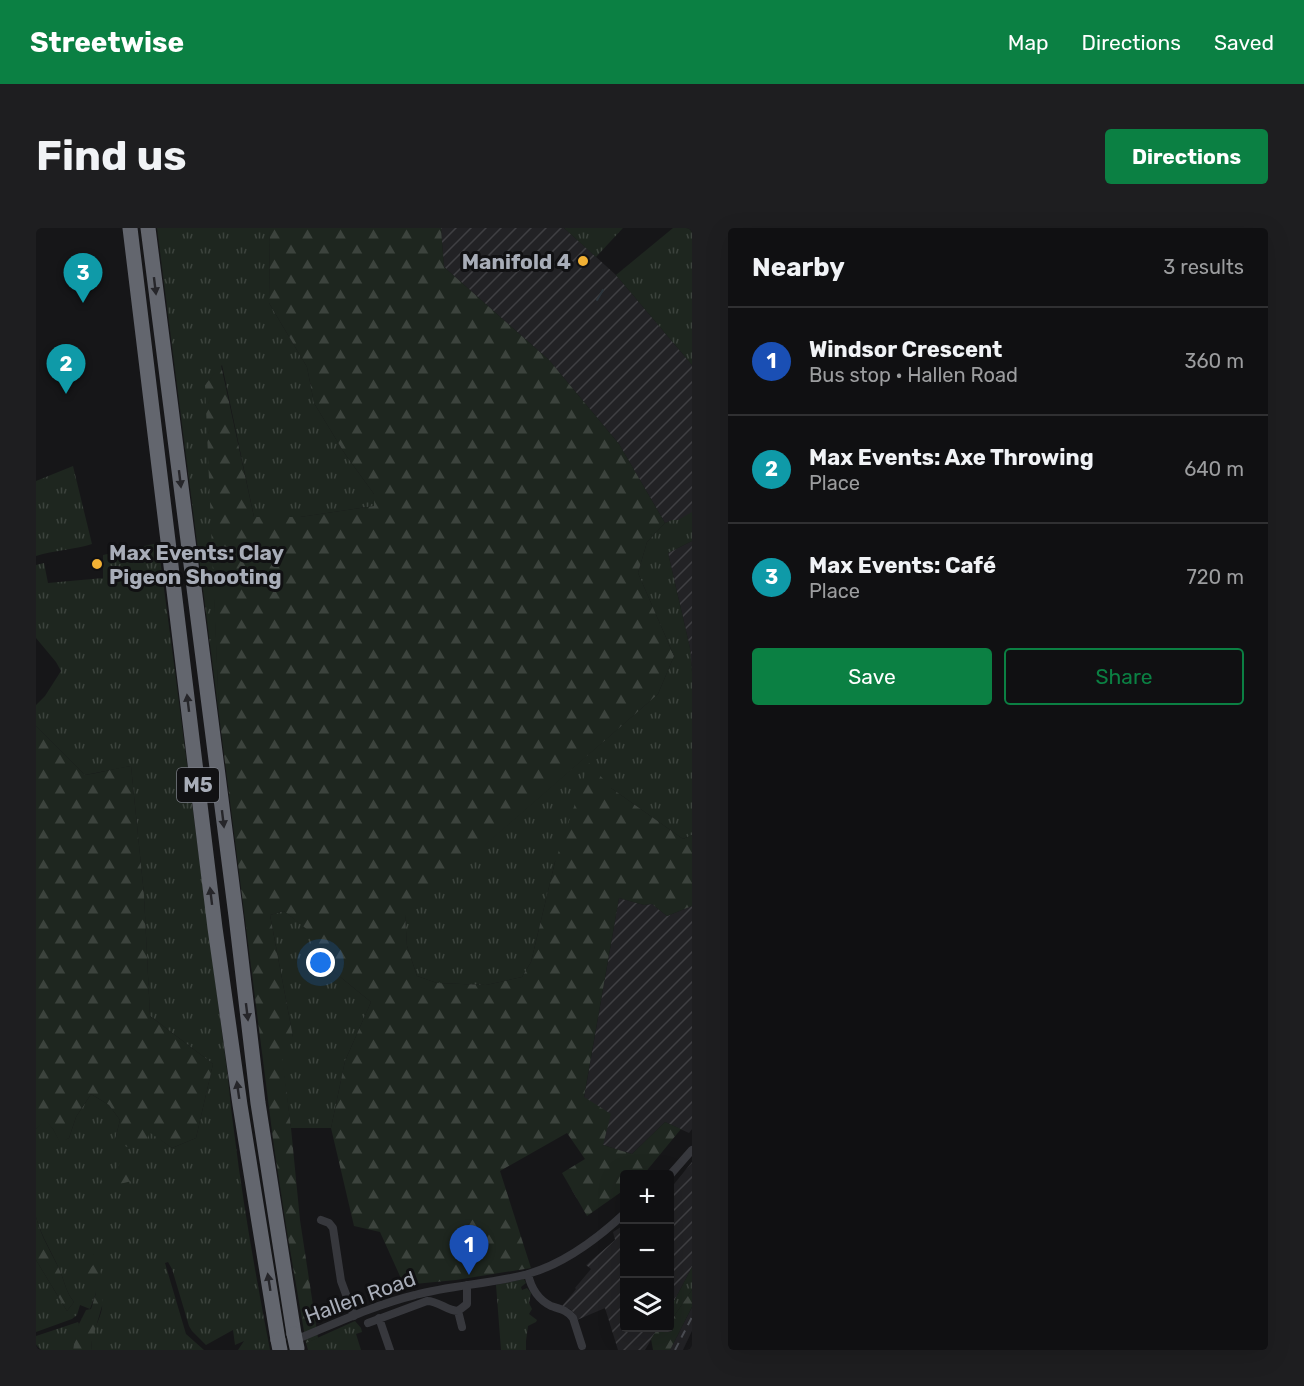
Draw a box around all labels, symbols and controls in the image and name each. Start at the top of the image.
text: Streetwise [30,26,184,59]
text: Map [1008,30,1049,55]
text: Directions [1082,30,1181,55]
text: Saved [1214,30,1274,55]
button: Directions [1105,129,1268,184]
text: Find us [36,131,187,181]
place label: Manifold 4 [462,249,571,274]
text: Nearby [752,252,845,283]
pin: 3 [64,254,102,303]
marker: Manifold 4 [576,254,590,268]
text: 3 results [1163,255,1244,279]
one-way arrow [151,277,160,296]
text: Windsor Crescent [809,336,1002,363]
pin: 2 [46,344,86,394]
text: 1 [767,349,776,373]
text: 360 m [1185,349,1244,373]
text: Bus stop · Hallen Road [809,363,1018,387]
text: Max Events: Axe Throwing [809,444,1094,471]
text: 2 [765,457,778,481]
text: 640 m [1184,457,1244,481]
one-way arrow [175,470,185,489]
text: Place [809,471,860,495]
place label: Max Events: Clay Pigeon Shooting [109,540,285,589]
text: Max Events: Café [809,552,996,579]
marker: Max Events: Clay Pigeon Shooting [90,557,104,571]
text: 3 [765,565,778,589]
text: 720 m [1187,565,1244,589]
text: Place [809,579,860,603]
button: Save [752,648,992,705]
button: Share [1004,648,1244,705]
one-way arrow [183,693,193,712]
road number: M5 [177,768,219,802]
one-way arrow [219,809,228,828]
one-way arrow [207,887,216,906]
your location [306,948,335,977]
one-way arrow [243,1003,252,1022]
one-way arrow [234,1080,243,1099]
map controls [620,1170,674,1332]
button: + [620,1170,674,1224]
button: − [620,1224,674,1278]
pin: 1 [450,1226,488,1275]
street label: Hallen Road [301,1265,419,1329]
one-way arrow [264,1273,273,1292]
button: layers [620,1278,674,1332]

